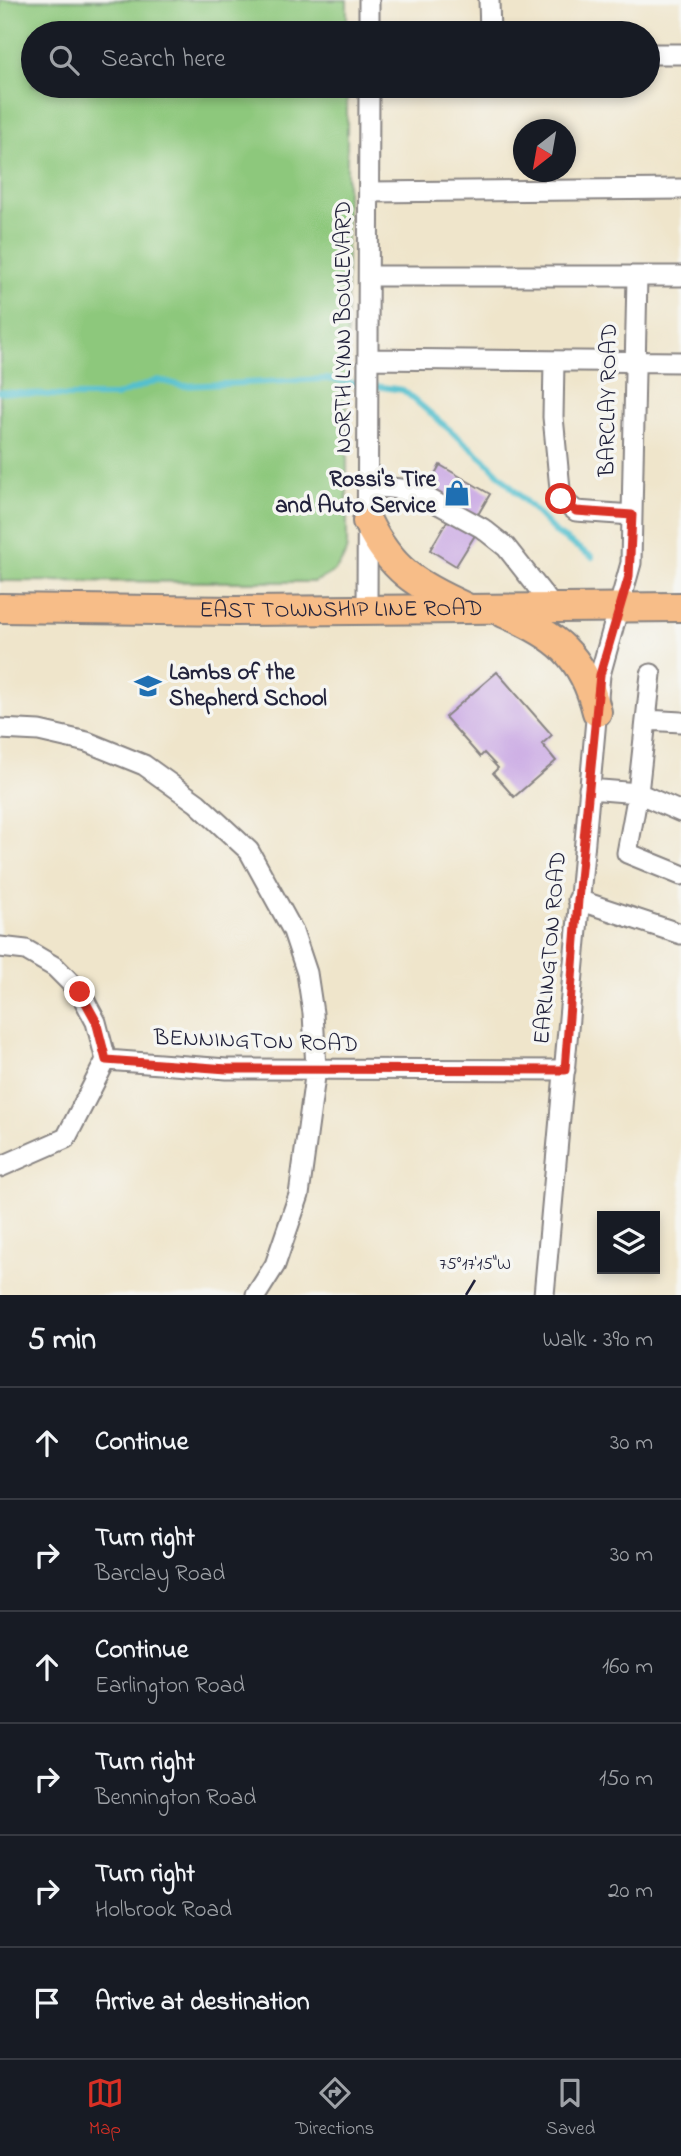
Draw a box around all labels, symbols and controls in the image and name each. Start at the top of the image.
search box [21,21,660,98]
icon: search [45,41,83,79]
text: Search here [101,41,226,79]
north arrow [513,119,576,182]
street label: NORTH LYNN BOULEVARD [328,201,361,453]
street label: BARCLAY ROAD [591,323,627,478]
place label: Rossi's Tire and Auto Service [275,464,437,523]
shop icon: Rossi's Tire and Auto Service [442,478,472,508]
route start [545,483,576,514]
street label: EAST TOWNSHIP LINE ROAD [199,592,483,628]
place label: Lambs of the Shepherd School [169,657,327,716]
school or university icon: Lambs of the Shepherd School [133,671,163,701]
street label: EARLINGTON ROAD [526,850,576,1046]
route end [64,976,95,1007]
street label: BENNINGTON ROAD [152,1022,359,1062]
map controls [597,1211,660,1274]
button: layers [597,1211,660,1274]
text: 75°17'15"W [439,1252,511,1278]
text: 5 min [28,1319,96,1363]
text: Walk · 390 m [542,1324,653,1357]
icon: ahead [28,1424,66,1462]
text: Continue [95,1424,188,1462]
text: 30 m [610,1427,653,1460]
text: Turn right [95,1520,195,1558]
icon: right [28,1536,66,1574]
text: 30 m [610,1539,653,1572]
text: Barclay Road [95,1558,225,1591]
text: Continue [95,1632,188,1670]
icon: ahead [28,1648,66,1686]
text: 160 m [602,1651,653,1684]
text: Earlington Road [95,1670,245,1703]
text: Turn right [95,1744,195,1782]
icon: right [28,1760,66,1798]
text: 150 m [599,1763,653,1796]
text: Bennington Road [95,1782,256,1815]
text: Turn right [95,1856,195,1894]
icon: right [28,1872,66,1910]
text: 20 m [608,1875,653,1908]
text: Holbrook Road [95,1894,232,1927]
icon: arrive [28,1984,66,2022]
text: Arrive at destination [95,1984,310,2022]
tab: Map [86,2074,124,2143]
tab: Directions [295,2074,374,2143]
tab: Saved [546,2074,595,2143]

